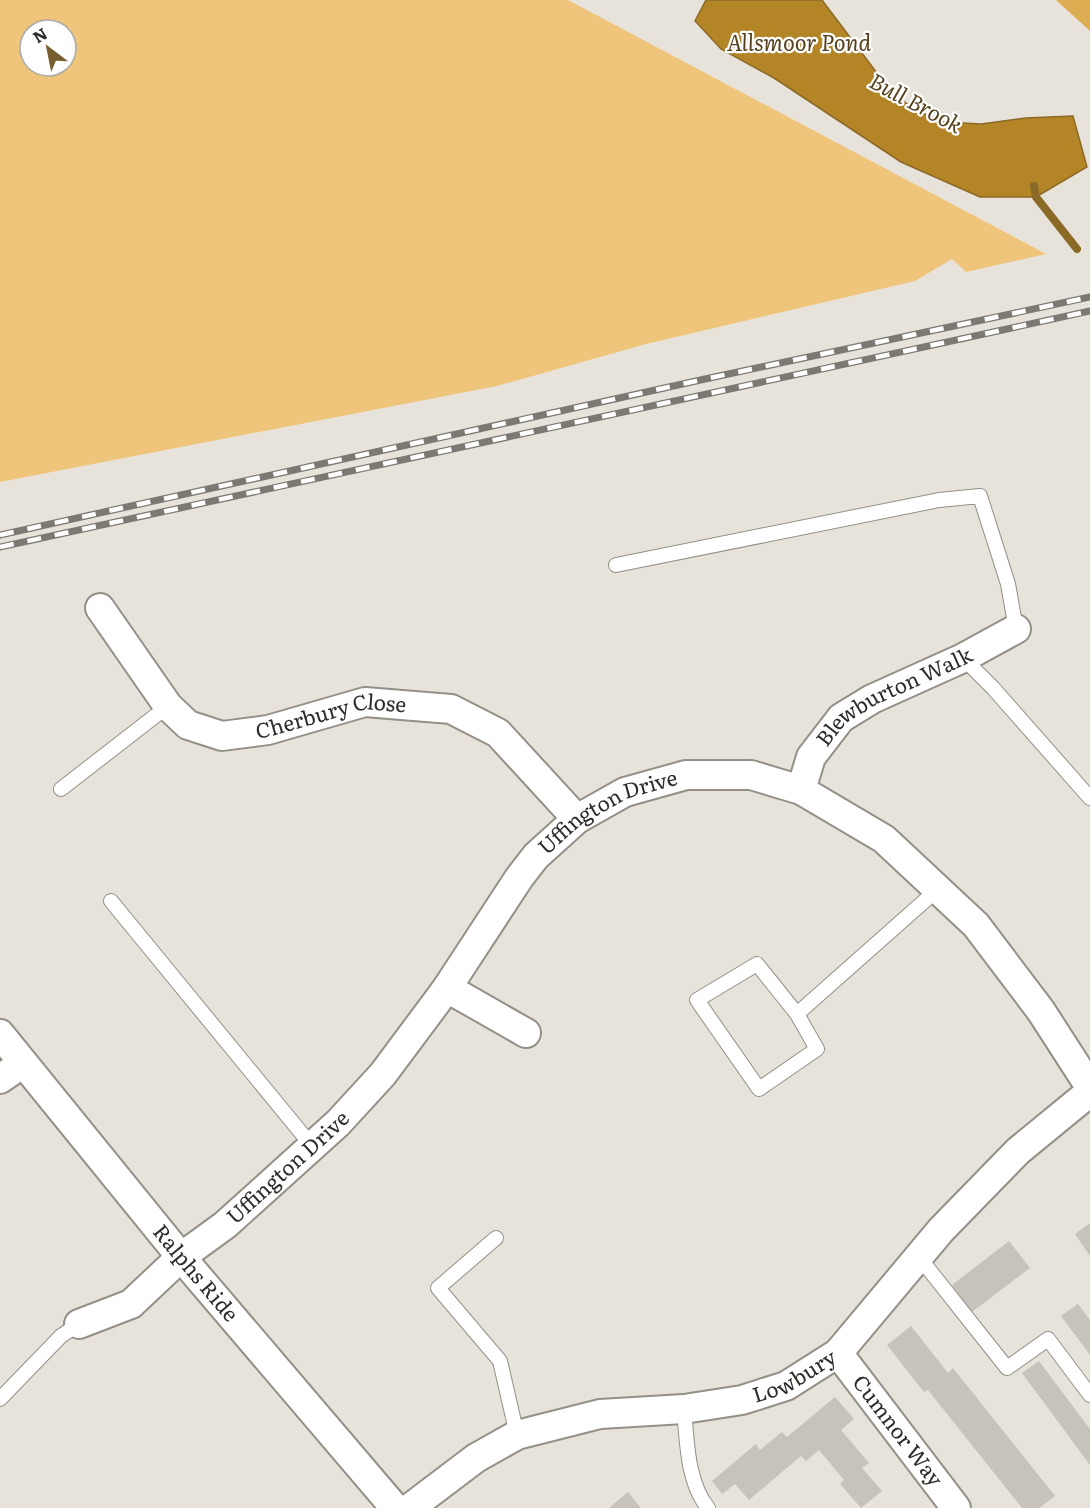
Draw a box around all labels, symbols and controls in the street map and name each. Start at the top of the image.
north arrow [18,18,78,78]
text: N [27,21,52,48]
water label: Allsmoor Pond [727,25,872,58]
water label: Bull Brook [864,63,969,140]
street label: Blewburton Walk [807,638,977,752]
street label: Cherbury Close [254,684,408,744]
street label: Uffington Drive [530,760,681,860]
street label: Uffington Drive [218,1103,355,1230]
street label: Ralphs Ride [147,1216,248,1327]
street label: Lowbury [748,1340,842,1409]
street label: Cumnor Way [847,1367,952,1492]

